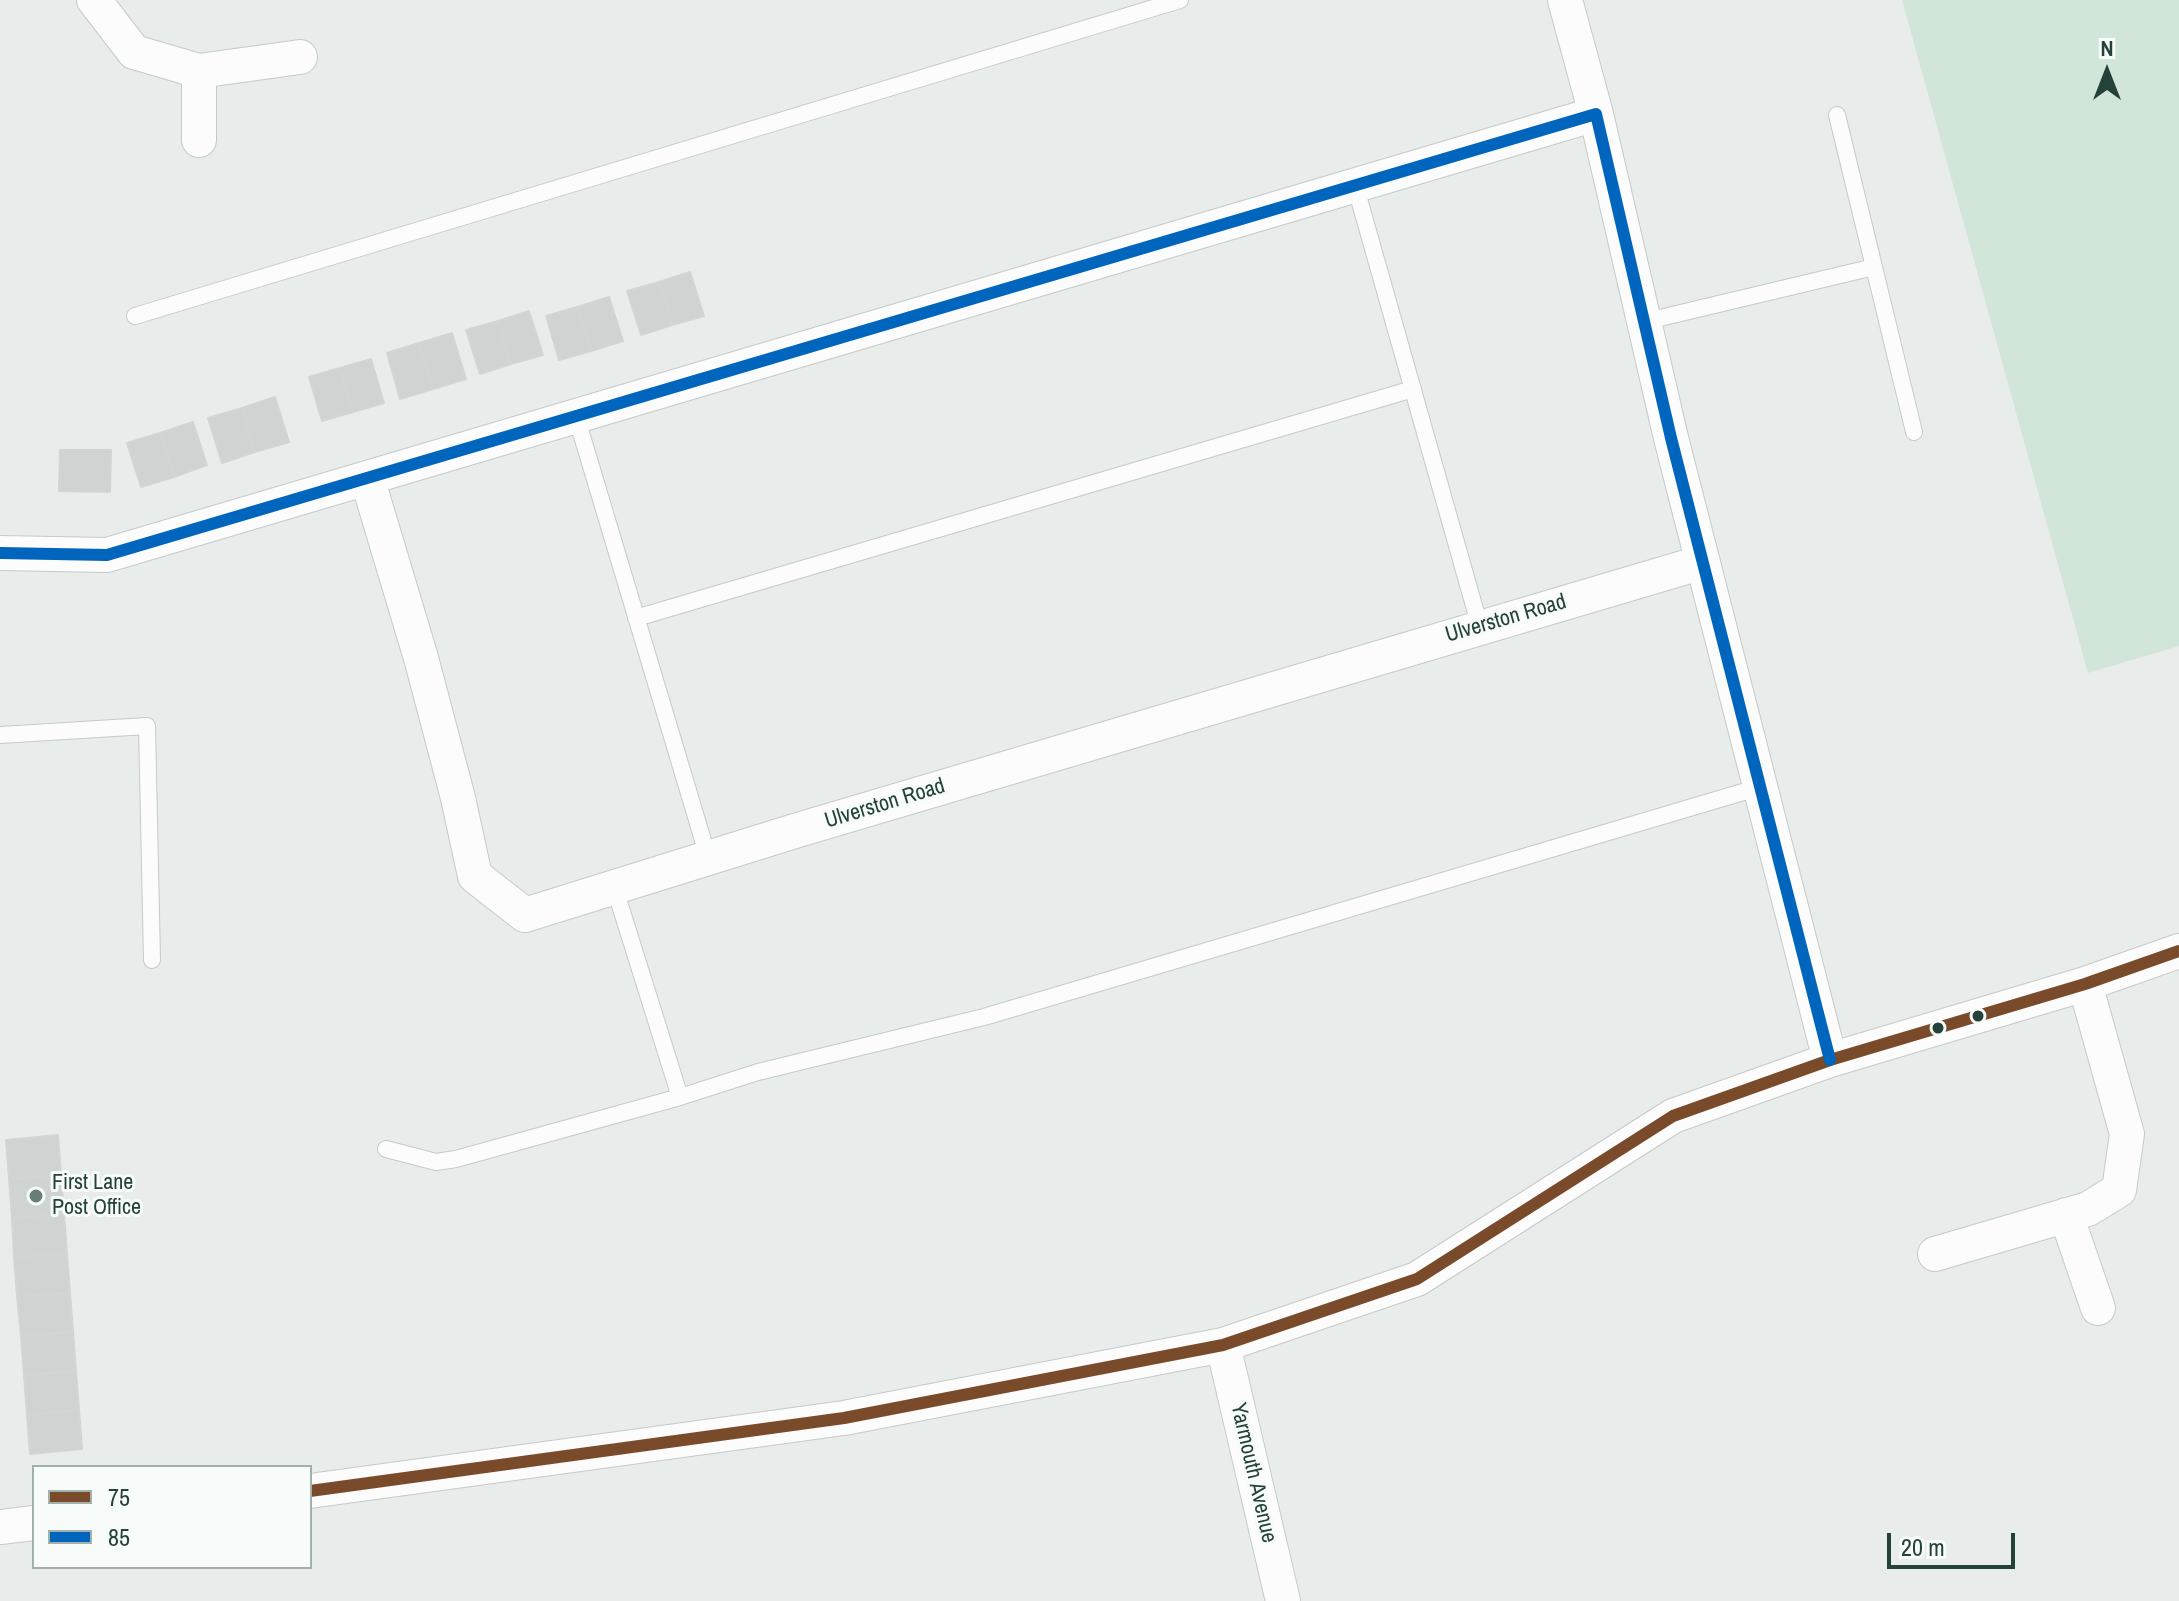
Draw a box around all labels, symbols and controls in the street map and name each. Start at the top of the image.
north arrow [2067,32,2147,112]
text: N [2100,33,2114,63]
street label: Ulverston Road [1443,589,1569,649]
street label: Ulverston Road [822,773,948,835]
unlabelled marker [1970,1008,1986,1024]
unlabelled marker [1930,1020,1946,1036]
place label: First Lane Post Office [52,1170,141,1222]
marker: First Lane Post Office [27,1187,45,1205]
street label: Yarmouth Avenue [1224,1400,1282,1546]
legend [32,1465,312,1569]
text: 75 [108,1481,130,1513]
scale bar [1891,1517,2019,1567]
text: 85 [108,1521,130,1553]
text: 20 m [1901,1531,1945,1563]

